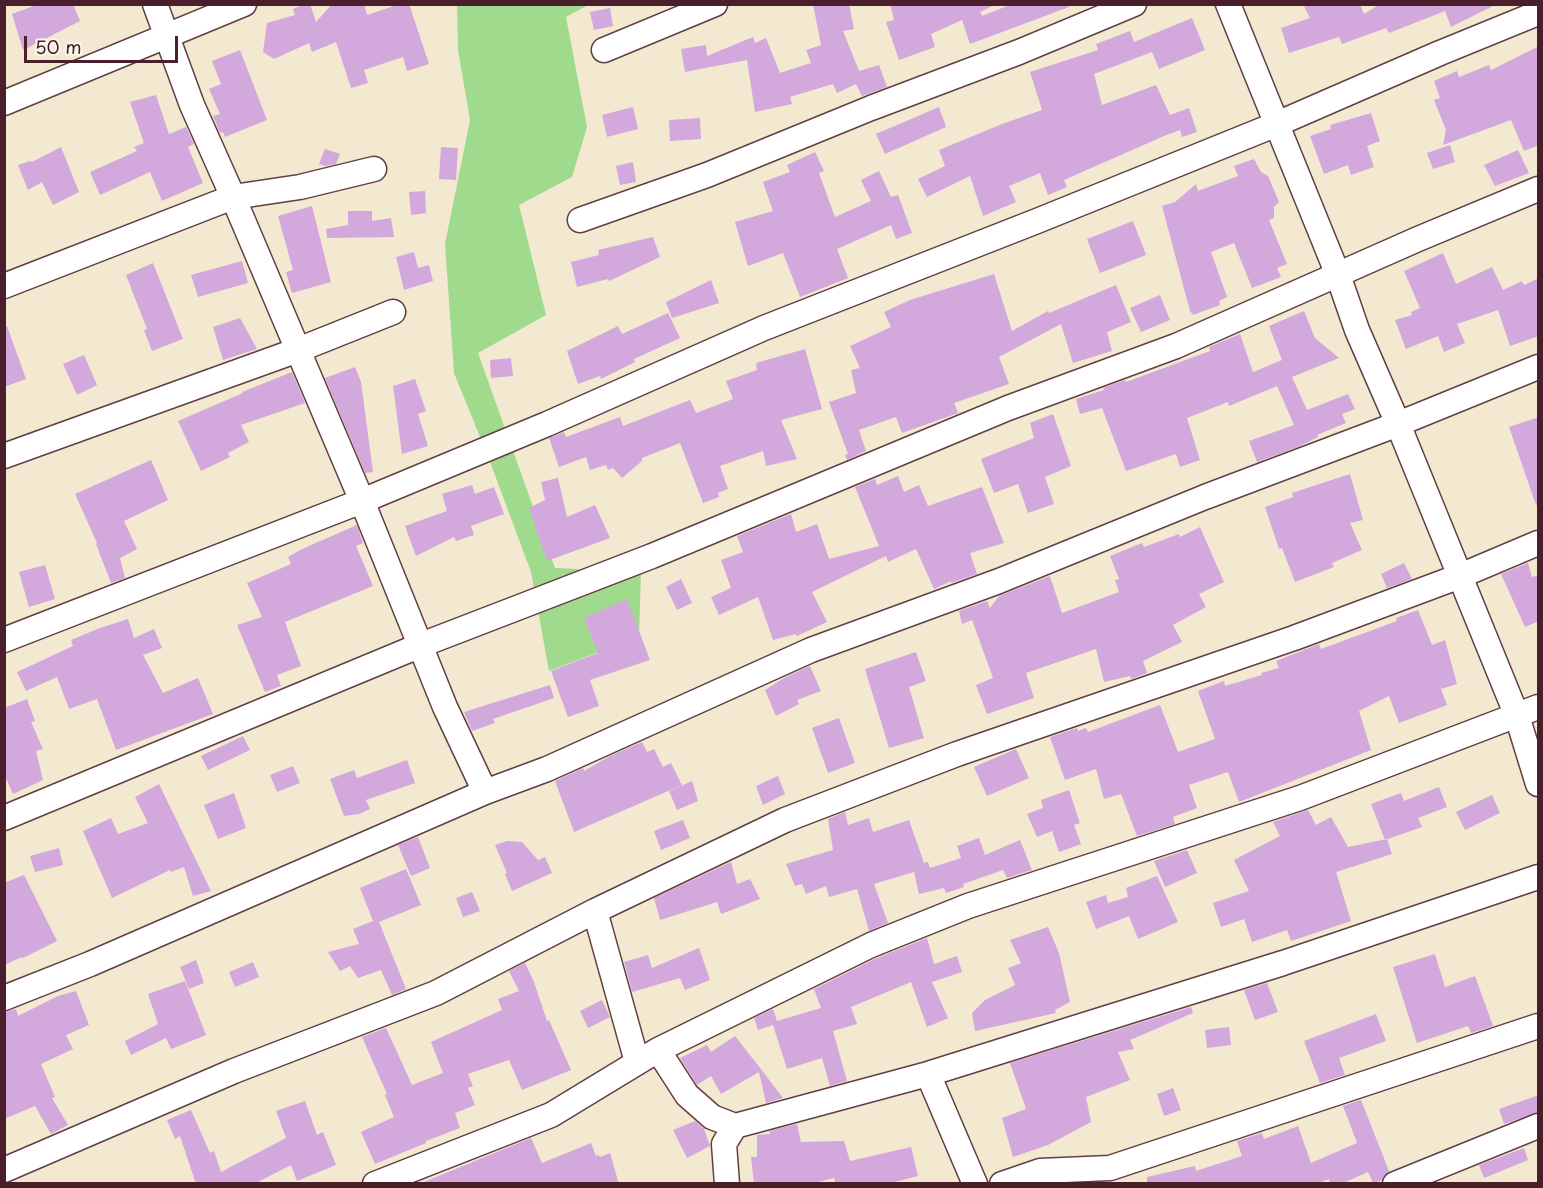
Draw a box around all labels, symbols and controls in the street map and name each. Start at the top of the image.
scale bar [27,24,182,62]
text: 50 m [35,33,82,60]

